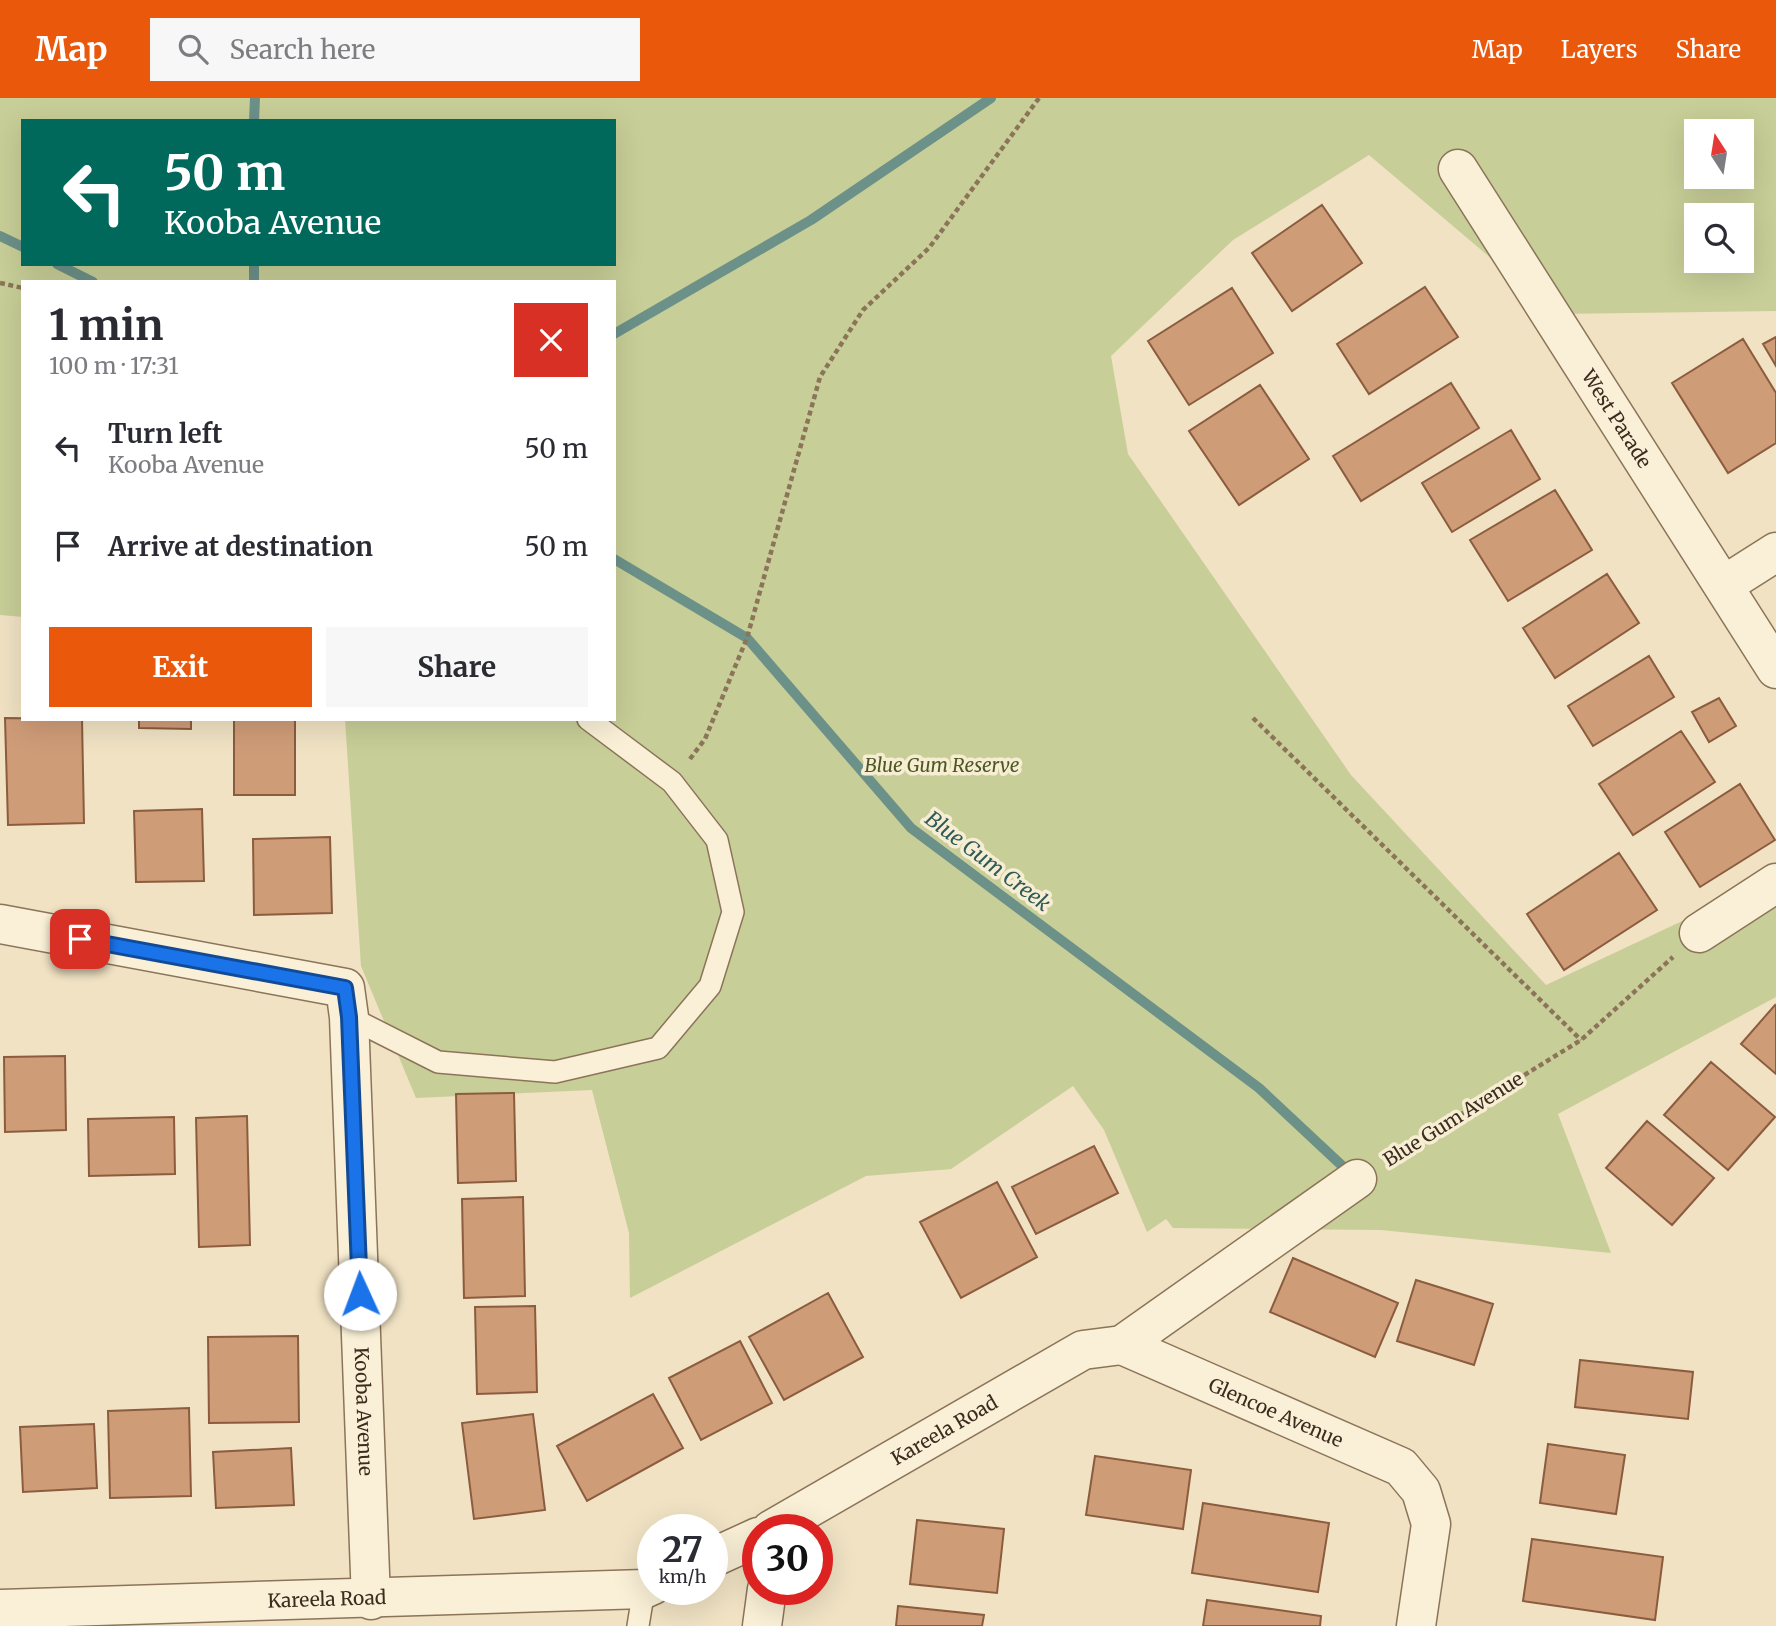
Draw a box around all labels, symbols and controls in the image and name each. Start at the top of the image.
search box [150,18,640,81]
text: Map [35,29,108,70]
icon: search [174,30,212,68]
text: Search here [230,33,375,66]
text: Map [1472,34,1523,65]
text: Layers [1561,34,1637,65]
text: Share [1675,34,1741,65]
north arrow [1684,119,1754,189]
map controls [1684,119,1754,273]
text: 50 m [164,142,285,203]
icon: left [49,147,140,238]
text: Kooba Avenue [164,203,381,243]
button: search [1684,203,1754,273]
text: 1 min [49,299,163,351]
button: close [514,303,588,377]
text: 100 m · 17:31 [49,351,179,380]
street label: West Parade [1576,364,1657,472]
text: Turn left [108,417,222,450]
icon: left [49,429,87,467]
text: 50 m [524,432,588,465]
text: Kooba Avenue [108,450,264,479]
icon: arrive [49,527,87,565]
text: Arrive at destination [108,530,373,563]
text: 50 m [524,530,588,563]
button: Exit [49,627,312,707]
button: Share [326,627,588,707]
park label: Blue Gum Reserve [865,753,1020,777]
water label: Blue Gum Creek [920,805,1057,917]
pin [50,909,110,969]
icon: arrive [61,920,99,958]
street label: Blue Gum Avenue [1379,1066,1527,1172]
position arrow [323,1257,397,1331]
street label: Kooba Avenue [349,1347,378,1477]
street label: Glencoe Avenue [1205,1372,1347,1452]
street label: Kareela Road [887,1390,1002,1470]
speed limit sign: 30 [742,1514,833,1605]
text: 27 [662,1528,703,1572]
text: km/h [659,1565,706,1588]
street label: Kareela Road [267,1585,387,1613]

